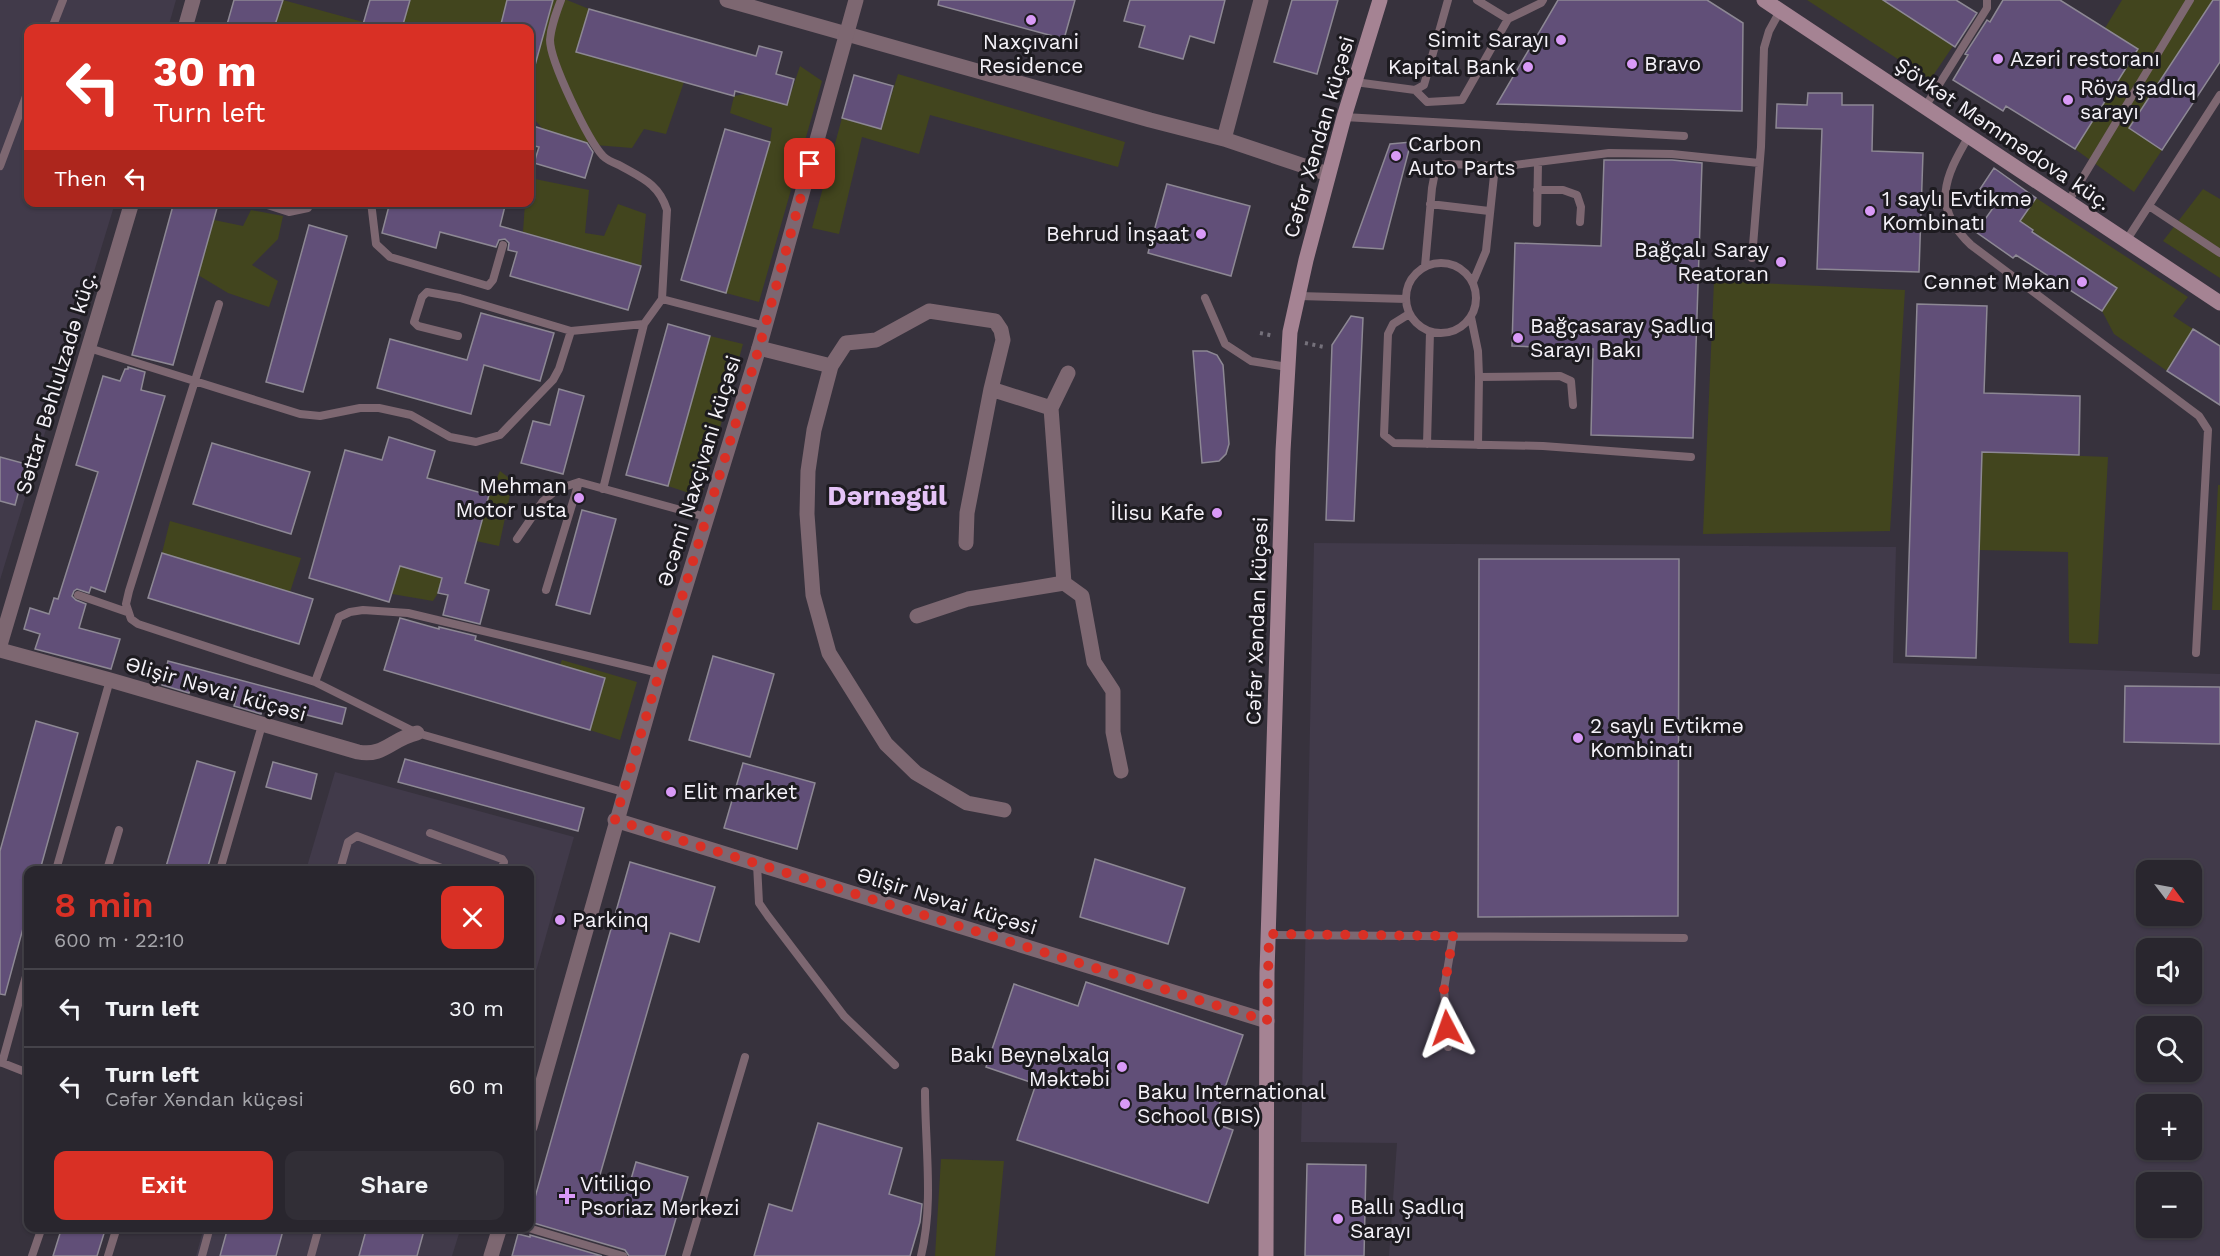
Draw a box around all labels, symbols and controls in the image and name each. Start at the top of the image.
marker: Naxçıvani Residence [1024,13,1038,27]
place label: Simit Sarayı [1427,27,1549,52]
place label: Naxçıvani Residence [979,29,1083,78]
street label: Cəfər Xəndan küçəsi [1278,33,1359,241]
marker: Simit Sarayı [1554,33,1568,47]
place label: Azəri restoranı [2010,46,2160,71]
text: 30 m [153,47,257,96]
icon: left [54,48,132,126]
place label: Bravo [1644,51,1701,76]
street label: Şövkət Məmmədova küç. [1890,52,2116,215]
marker: Azəri restoranı [1991,52,2005,66]
place label: Kapital Bank [1388,54,1516,79]
marker: Bravo [1625,57,1639,71]
marker: Kapital Bank [1521,60,1535,74]
place label: Röya şadlıq sarayı [2080,75,2196,124]
marker: Röya şadlıq sarayı [2061,93,2075,107]
text: Turn left [153,97,265,129]
place label: Carbon Auto Parts [1408,131,1516,180]
pin [784,138,835,189]
icon: arrive [793,147,826,180]
marker: Carbon Auto Parts [1389,149,1403,163]
icon: left [119,162,152,195]
text: Then [54,166,107,191]
place label: 1 saylı Evtikmə Kombinatı [1882,186,2032,235]
marker: 1 saylı Evtikmə Kombinatı [1863,204,1877,218]
place label: Behrud İnşaat [1046,221,1189,246]
marker: Behrud İnşaat [1194,227,1208,241]
place label: Bağçalı Saray Reatoran [1634,237,1769,286]
marker: Bağçalı Saray Reatoran [1774,255,1788,269]
street label: Səttar Bəhlulzadə küç. [10,269,101,497]
place label: Cənnət Məkan [1923,269,2070,294]
marker: Cənnət Məkan [2075,275,2089,289]
place label: Bağçasaray Şadlıq Sarayı Bakı [1530,313,1714,362]
marker: Bağçasaray Şadlıq Sarayı Bakı [1511,331,1525,345]
street label: Əcəmi Naxçivani küçəsi [651,352,746,590]
place label: Mehman Motor usta [455,473,567,522]
district label: Dərnəgül [827,480,947,512]
marker: Mehman Motor usta [572,491,586,505]
place label: İlisu Kafe [1110,500,1205,525]
marker: İlisu Kafe [1210,506,1224,520]
street label: Cəfər Xəndan küçəsi [1240,516,1273,726]
street label: Əlişir Nəvai küçəsi [123,651,309,726]
place label: 2 saylı Evtikmə Kombinatı [1590,713,1744,762]
marker: 2 saylı Evtikmə Kombinatı [1571,731,1585,745]
place label: Elit market [683,779,797,804]
marker: Elit market [664,785,678,799]
north arrow [2136,860,2202,926]
map controls [2136,860,2202,1238]
street label: Əlişir Nəvai küçəsi [854,861,1040,940]
text: 8 min [54,884,154,926]
button: close [441,886,504,949]
place label: Parkinq [572,907,649,932]
marker: Parkinq [553,913,567,927]
text: 600 m · 22:10 [54,928,185,952]
button: sound [2136,938,2202,1004]
icon: left [54,992,87,1025]
text: Turn left [105,996,199,1021]
text: 30 m [449,996,504,1021]
position arrow [1415,996,1479,1060]
button: search [2136,1016,2202,1082]
place label: Bakı Beynəlxalq Məktəbi [950,1042,1110,1091]
marker: Bakı Beynəlxalq Məktəbi [1115,1060,1129,1074]
text: Turn left [105,1062,199,1087]
icon: left [54,1070,87,1103]
text: 60 m [448,1074,504,1099]
place label: Baku International School (BIS) [1137,1079,1326,1128]
text: Cəfər Xəndan küçəsi [105,1087,304,1111]
button: + [2136,1094,2202,1160]
marker: Baku International School (BIS) [1118,1097,1132,1111]
button: Exit [54,1151,273,1220]
button: Share [285,1151,504,1220]
place label: Vitiliqo Psoriaz Mərkəzi [580,1171,740,1220]
button: − [2136,1172,2202,1238]
marker: Vitiliqo Psoriaz Mərkəzi [558,1187,576,1205]
place label: Ballı Şadlıq Sarayı [1350,1194,1465,1243]
marker: Ballı Şadlıq Sarayı [1331,1212,1345,1226]

